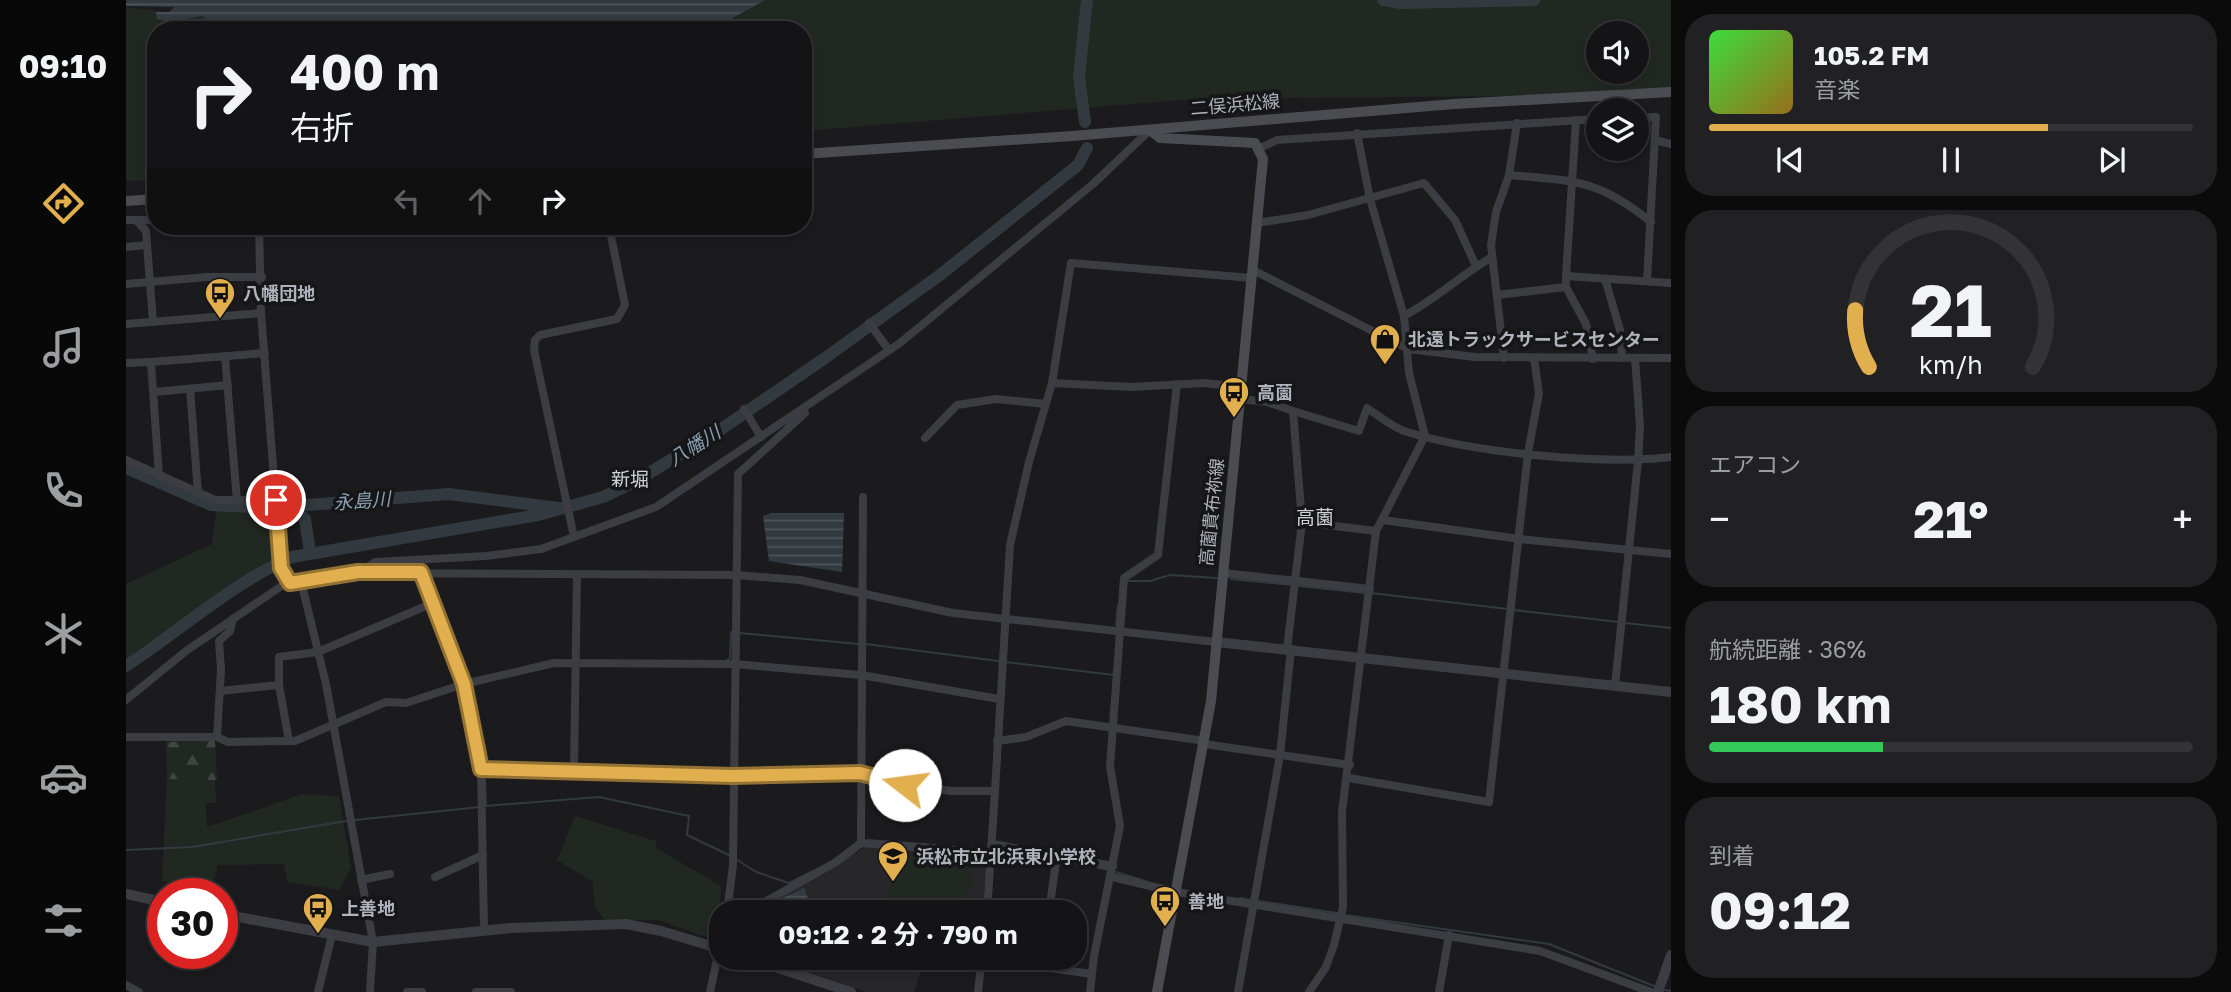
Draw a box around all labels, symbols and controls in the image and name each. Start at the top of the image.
map controls [1586,21,1649,161]
button: sound [1586,21,1649,84]
text: 105.2 FM [1814,40,1929,71]
text: 400 m [290,42,439,101]
text: 09:10 [19,47,107,85]
icon: right [175,49,266,140]
text: 音楽 [1814,75,1860,103]
street label: 二俣浜松線 [1189,89,1281,119]
button: layers [1586,98,1649,161]
text: 右折 [290,108,354,146]
icon: previous [1771,141,1809,179]
icon: pause [1932,141,1970,179]
icon: next [2093,141,2131,179]
icon: directions [39,179,88,228]
icon: left [388,182,426,220]
icon: ahead [461,182,499,220]
icon: right [534,182,572,220]
text: 21 [1910,266,1992,353]
bus stop icon: 八幡団地 [203,276,237,320]
place label: 八幡団地 [243,282,315,304]
shop icon: 北遠トラックサービスセンター [1368,322,1402,366]
icon: music [39,323,88,372]
place label: 北遠トラックサービスセンター [1408,328,1660,350]
text: km/h [1919,348,1983,379]
bus stop icon: 高薗 [1217,375,1251,419]
place label: 高薗 [1257,381,1293,403]
water label: 八幡川 [664,419,726,470]
text: エアコン [1709,450,1801,478]
street label: 高薗貴布祢線 [1194,457,1228,567]
icon: phone [39,466,88,515]
district label: 新堀 [611,467,649,490]
pin [246,470,306,530]
icon: arrive [257,481,295,519]
water label: 永島川 [333,486,393,513]
text: 21° [1913,487,1989,549]
text: − [1709,496,1730,541]
text: + [2172,496,2193,541]
district label: 高薗 [1296,505,1334,528]
icon: climate [39,609,88,658]
text: 航続距離 · 36% [1709,635,1866,663]
text: 180 km [1709,672,1892,734]
position arrow [868,748,942,822]
icon: car [39,753,88,802]
school or university icon: 浜松市立北浜東小学校 [876,839,910,883]
text: 到着 [1709,841,1755,869]
place label: 浜松市立北浜東小学校 [916,845,1096,867]
speed limit sign: 30 [147,878,238,969]
text: 09:12 [1709,878,1851,940]
bus stop icon: 善地 [1148,884,1182,928]
place label: 善地 [1188,890,1224,912]
bus stop icon: 上善地 [301,891,335,935]
icon: filters [39,896,88,945]
place label: 上善地 [341,897,395,919]
text: 09:12 · 2 分 · 790 m [779,919,1017,950]

